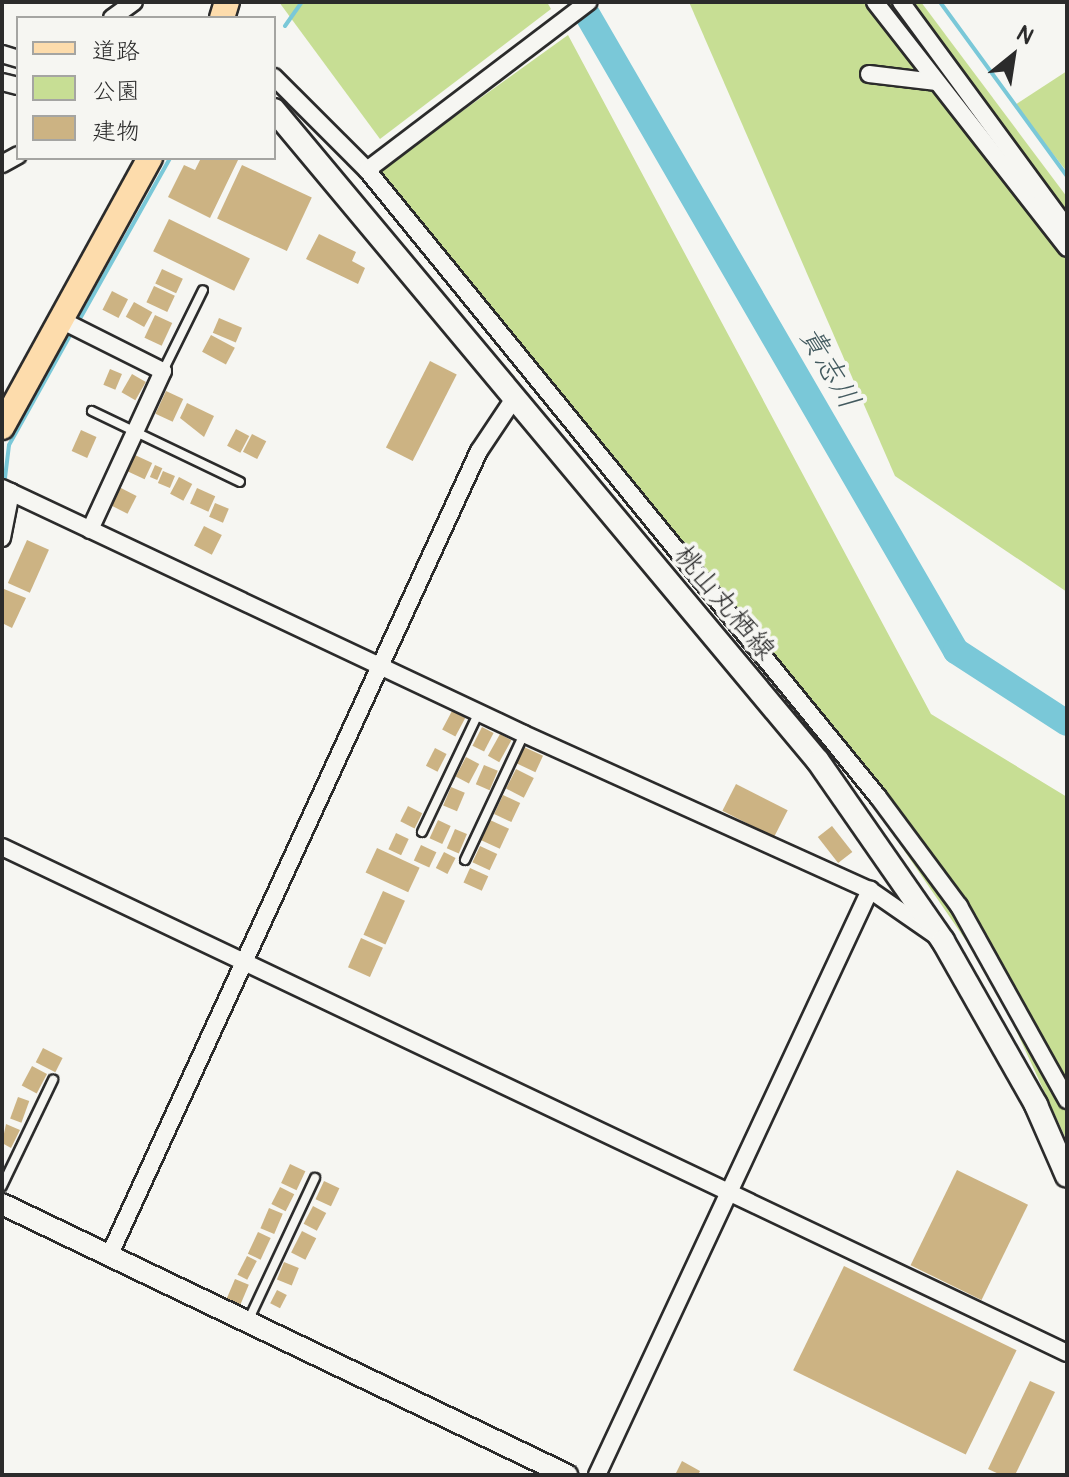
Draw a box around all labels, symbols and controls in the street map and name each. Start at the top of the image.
legend [16,16,276,160]
north arrow [973,16,1053,96]
text: N [1012,19,1038,51]
text: 道路 [92,37,140,66]
text: 公園 [92,77,140,106]
text: 建物 [92,117,140,146]
water label: 貴志川 [791,320,867,416]
street label: 桃山丸栖線 [666,539,782,667]

